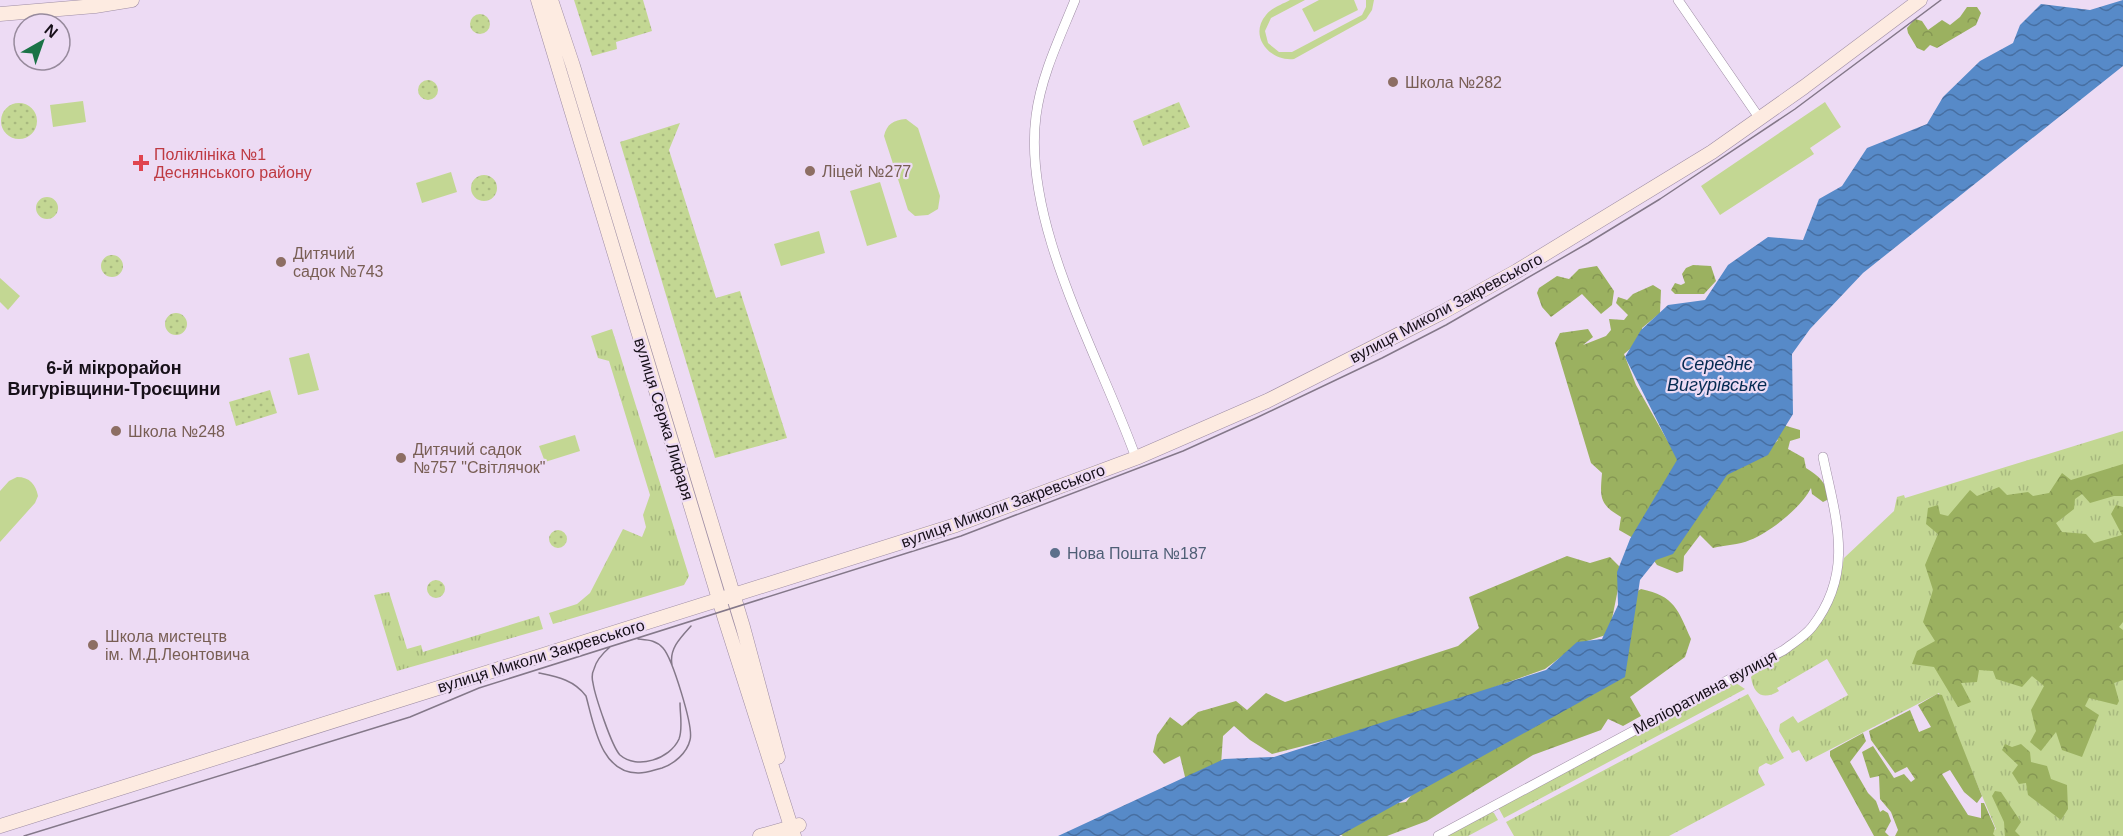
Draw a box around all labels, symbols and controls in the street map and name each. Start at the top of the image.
north arrow [12,12,72,72]
text: N [41,21,61,41]
place label: Школа №282 [1405,74,1502,91]
marker: Школа №282 [1386,75,1400,89]
place label: Поліклініка №1 Деснянського району [154,146,312,181]
marker: Поліклініка №1 Деснянського району [132,154,150,172]
place label: Ліцей №277 [822,163,911,180]
marker: Ліцей №277 [803,164,817,178]
place label: Дитячий садок №743 [293,245,384,280]
street label: вулиця Миколи Закревського [1347,250,1545,366]
marker: Дитячий садок №743 [274,255,288,269]
street label: вулиця Сержа Лифаря [631,336,697,502]
water label: Середнє Вигурівське [1667,354,1767,395]
district label: 6-й мікрорайон Вигурівщини-Троєщини [7,358,221,399]
place label: Школа №248 [128,423,225,440]
marker: Школа №248 [109,424,123,438]
place label: Дитячий садок №757 "Світлячок" [413,441,545,476]
marker: Дитячий садок №757 "Світлячок" [394,451,408,465]
street label: вулиця Миколи Закревського [899,461,1107,551]
place label: Нова Пошта №187 [1067,545,1207,562]
marker: Нова Пошта №187 [1048,546,1062,560]
street label: вулиця Миколи Закревського [435,616,647,696]
place label: Школа мистецтв ім. М.Д.Леонтовича [105,628,249,663]
marker: Школа мистецтв ім. М.Д.Леонтовича [86,638,100,652]
street label: Меліоративна вулиця [1630,647,1780,737]

